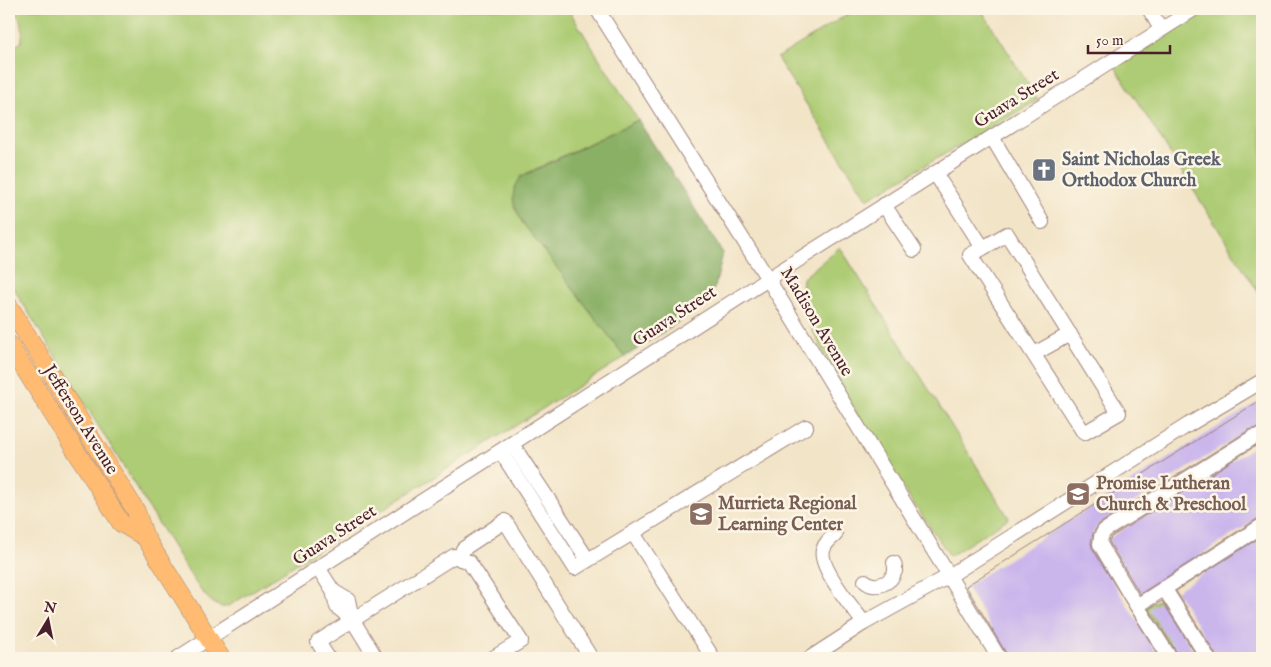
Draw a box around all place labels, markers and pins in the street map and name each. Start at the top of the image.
place label: Saint Nicholas Greek Orthodox Church [1062,149,1222,193]
church icon: Saint Nicholas Greek Orthodox Church [1031,157,1057,183]
place label: Promise Lutheran Church & Preschool [1096,473,1247,517]
school or university icon: Promise Lutheran Church & Preschool [1065,481,1091,507]
place label: Murrieta Regional Learning Center [718,493,858,537]
school or university icon: Murrieta Regional Learning Center [688,501,714,527]

